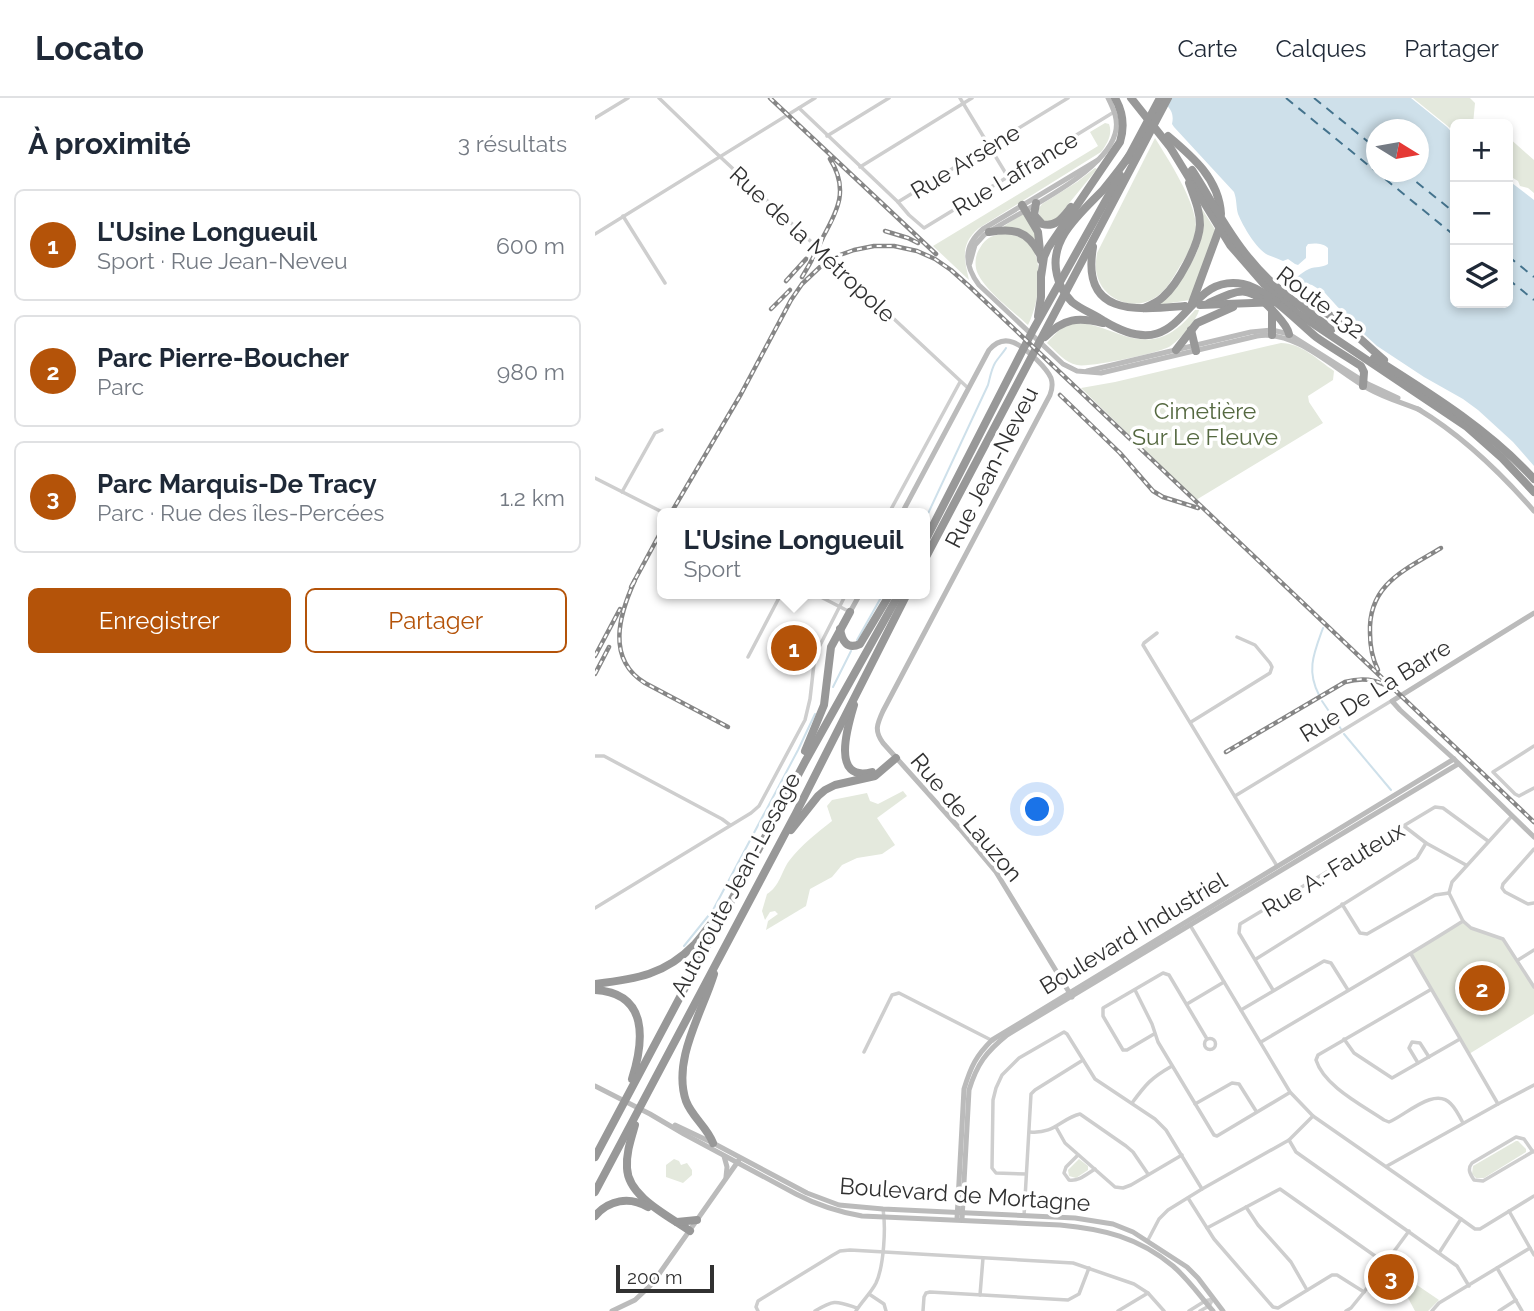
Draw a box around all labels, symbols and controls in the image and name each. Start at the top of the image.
text: Locato [35,29,144,68]
text: Carte [1178,34,1237,63]
text: Calques [1275,34,1366,63]
text: Partager [1404,34,1499,63]
street label: Rue Arsène [906,118,1024,204]
north arrow [1366,119,1429,182]
map controls [1450,119,1513,308]
button: + [1450,119,1513,182]
street label: Rue Lafrance [947,125,1083,221]
text: À proximité [28,126,191,161]
text: 3 résultats [458,130,567,157]
street label: Rue de la Métropole [725,160,901,328]
button: − [1450,182,1513,245]
text: L'Usine Longueuil [97,217,317,247]
text: 1 [47,232,59,259]
text: 600 m [496,232,565,259]
button: layers [1450,245,1513,308]
text: Sport · Rue Jean-Neveu [97,247,348,274]
street label: Route 132 [1272,260,1370,344]
text: Parc Pierre-Boucher [97,343,349,373]
text: 2 [47,358,59,385]
text: 980 m [497,358,565,385]
text: Parc [97,373,144,400]
street label: Rue Jean-Neveu [939,382,1043,552]
park label: Cimetière Sur Le Fleuve [1132,397,1278,450]
text: Parc Marquis-De Tracy [97,469,377,499]
text: 3 [47,484,59,511]
text: 1.2 km [500,484,565,511]
text: Parc · Rue des îles-Percées [97,499,384,526]
popup [657,508,930,599]
text: L'Usine Longueuil [683,525,904,555]
text: Sport [683,555,741,582]
button: Enregistrer [28,588,291,653]
button: Partager [305,588,567,653]
pin: 1 [771,622,817,674]
street label: Rue De La Barre [1295,633,1455,747]
street label: Rue de Lauzon [905,747,1029,887]
street label: Autoroute Jean-Lesage [665,768,805,1000]
your location [1020,792,1054,826]
street label: Rue A.-Fauteux [1257,816,1409,922]
street label: Boulevard Industriel [1035,866,1232,999]
pin: 2 [1459,962,1505,1014]
street label: Boulevard de Mortagne [839,1172,1091,1216]
pin: 3 [1368,1251,1414,1303]
scale bar [616,1262,714,1294]
text: 200 m [627,1266,682,1288]

